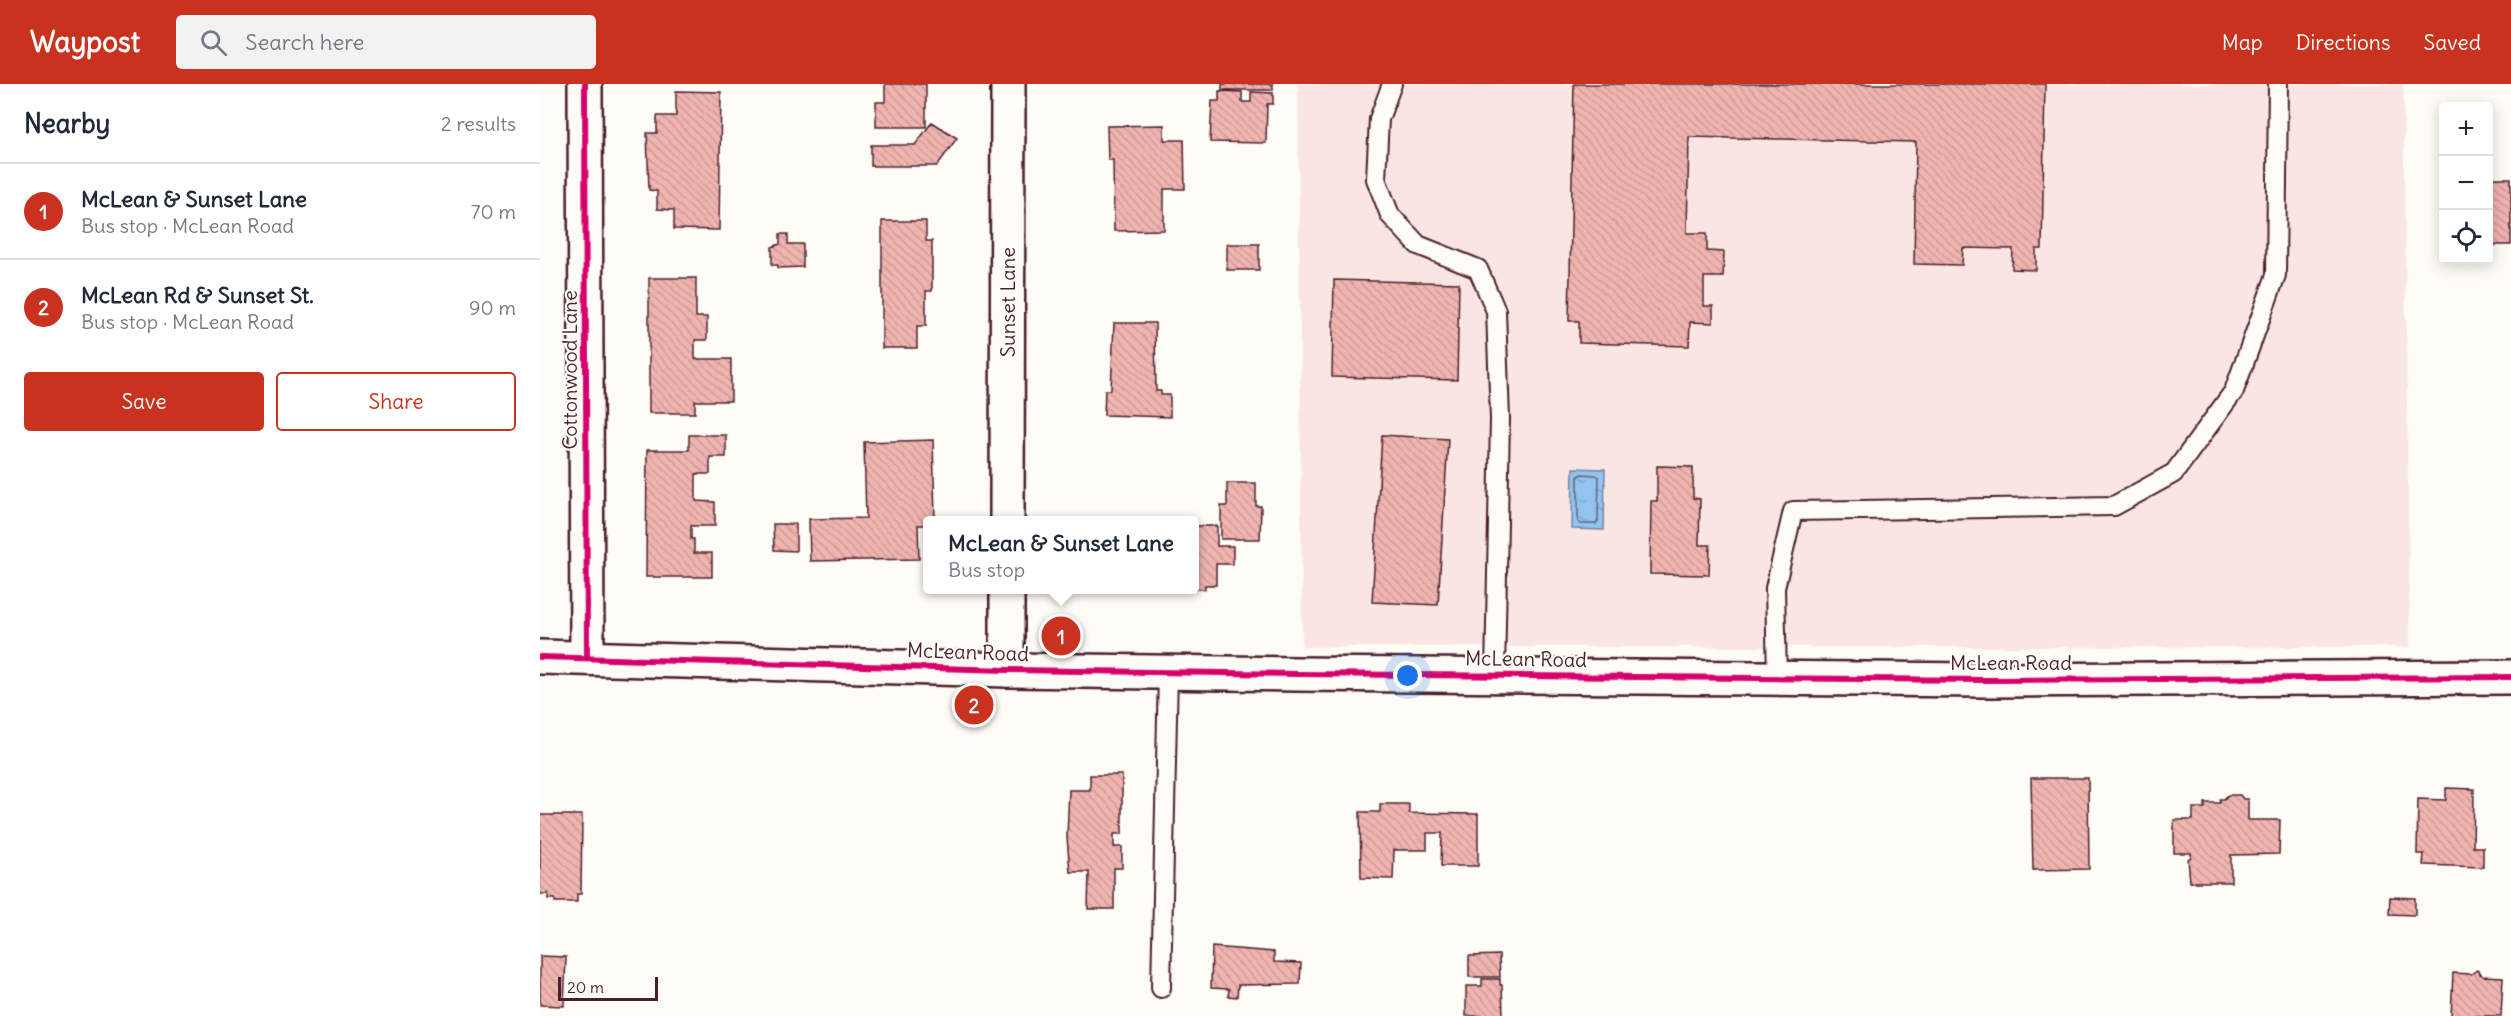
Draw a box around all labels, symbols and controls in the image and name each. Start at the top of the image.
search box [176,15,596,69]
text: Waypost [30,24,140,60]
icon: search [197,26,230,59]
text: Search here [245,28,364,56]
text: Map [2222,29,2263,56]
text: Directions [2296,29,2390,56]
text: Saved [2423,29,2481,56]
map controls [2439,102,2493,264]
button: + [2439,102,2493,156]
text: Nearby [24,107,110,140]
text: 2 results [441,111,516,136]
button: − [2439,156,2493,210]
text: McLean & Sunset Lane [81,185,307,213]
text: 1 [40,199,47,224]
text: 70 m [471,199,516,224]
button: locate [2439,210,2493,264]
text: Bus stop · McLean Road [81,213,294,238]
street label: Sunset Lane [995,247,1020,357]
text: McLean Rd & Sunset St. [81,281,314,309]
street label: Cottonwood Lane [557,290,582,450]
text: 2 [38,295,49,320]
text: 90 m [469,295,516,320]
text: Bus stop · McLean Road [81,309,294,334]
button: Save [24,372,264,431]
button: Share [276,372,516,431]
popup [923,516,1199,594]
text: McLean & Sunset Lane [948,529,1174,557]
text: Bus stop [948,557,1025,582]
pin: 1 [1042,614,1080,658]
street label: McLean Road [907,637,1030,666]
street label: McLean Road [1465,645,1587,672]
street label: McLean Road [1950,650,2072,675]
your location [1393,661,1422,690]
pin: 2 [954,682,994,728]
scale bar [558,974,658,1002]
text: 20 m [567,977,604,997]

